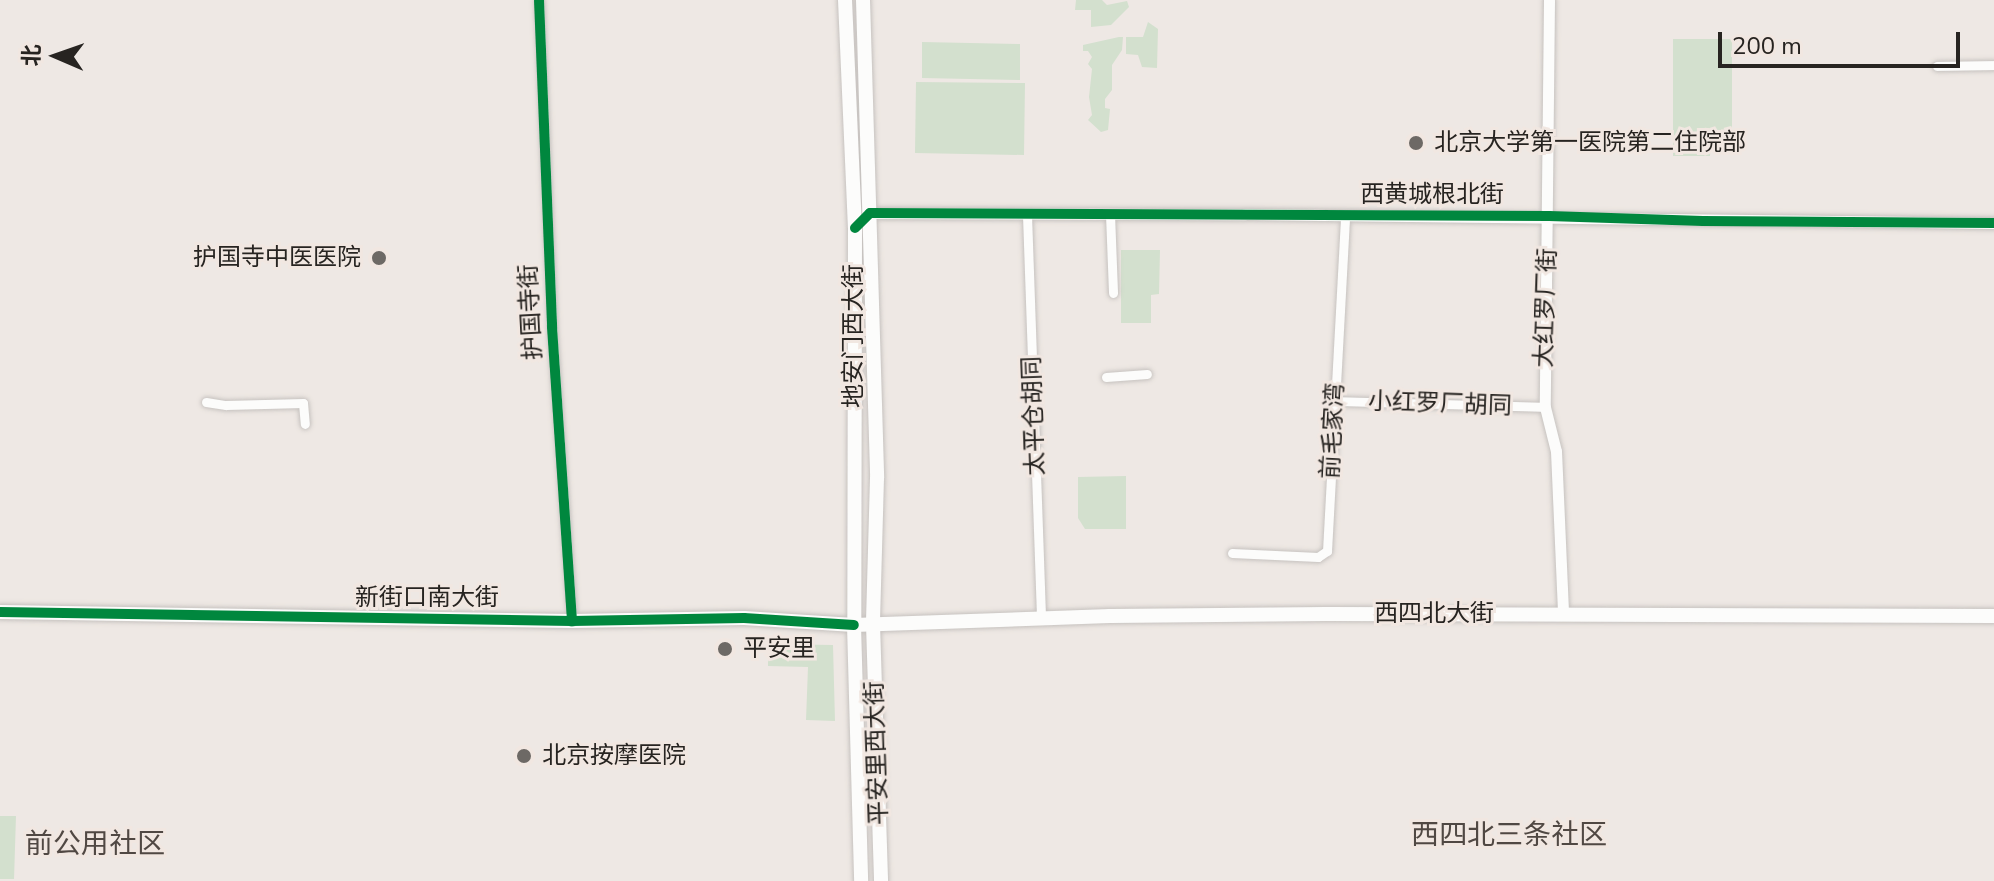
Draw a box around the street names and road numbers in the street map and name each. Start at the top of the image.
street label: 西黄城根北街 [1360,181,1504,209]
street label: 大红罗厂街 [1530,248,1562,368]
street label: 护国寺街 [514,263,548,361]
street label: 地安门西大街 [840,264,868,408]
street label: 太平仓胡同 [1018,356,1050,476]
street label: 前毛家湾 [1316,382,1350,480]
street label: 小红罗厂胡同 [1368,387,1512,421]
street label: 新街口南大街 [355,584,499,612]
street label: 西四北大街 [1374,600,1494,628]
street label: 平安里西大街 [860,681,894,825]

